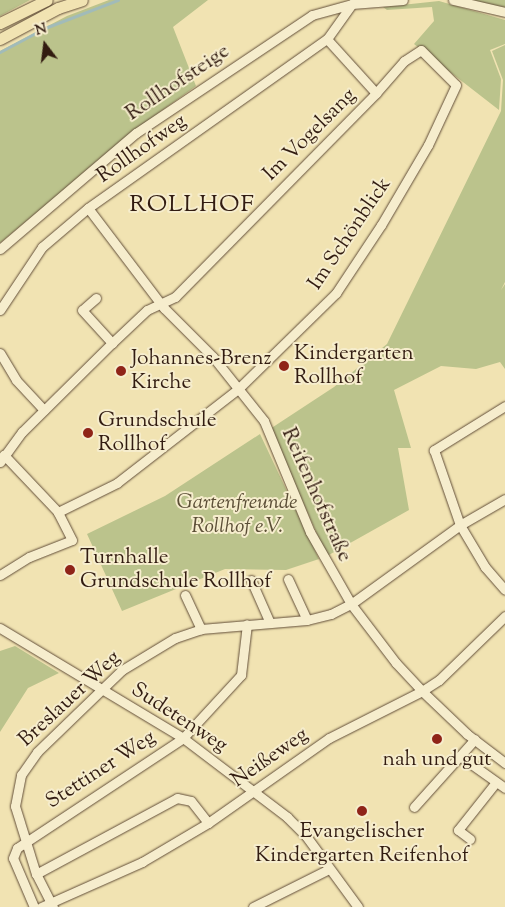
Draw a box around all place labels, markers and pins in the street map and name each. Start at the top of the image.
place label: Kindergarten Rollhof [294,341,414,391]
place label: Johannes-Brenz Kirche [131,346,272,396]
marker: Kindergarten Rollhof [278,360,290,372]
marker: Johannes-Brenz Kirche [115,365,127,377]
place label: Grundschule Rollhof [98,408,217,458]
marker: Grundschule Rollhof [82,427,94,439]
place label: Turnhalle Grundschule Rollhof [80,545,271,595]
marker: Turnhalle Grundschule Rollhof [64,564,76,576]
marker: nah und gut [431,733,443,745]
place label: nah und gut [382,747,492,773]
marker: Evangelischer Kindergarten Reifenhof [356,805,368,817]
place label: Evangelischer Kindergarten Reifenhof [255,819,469,869]

